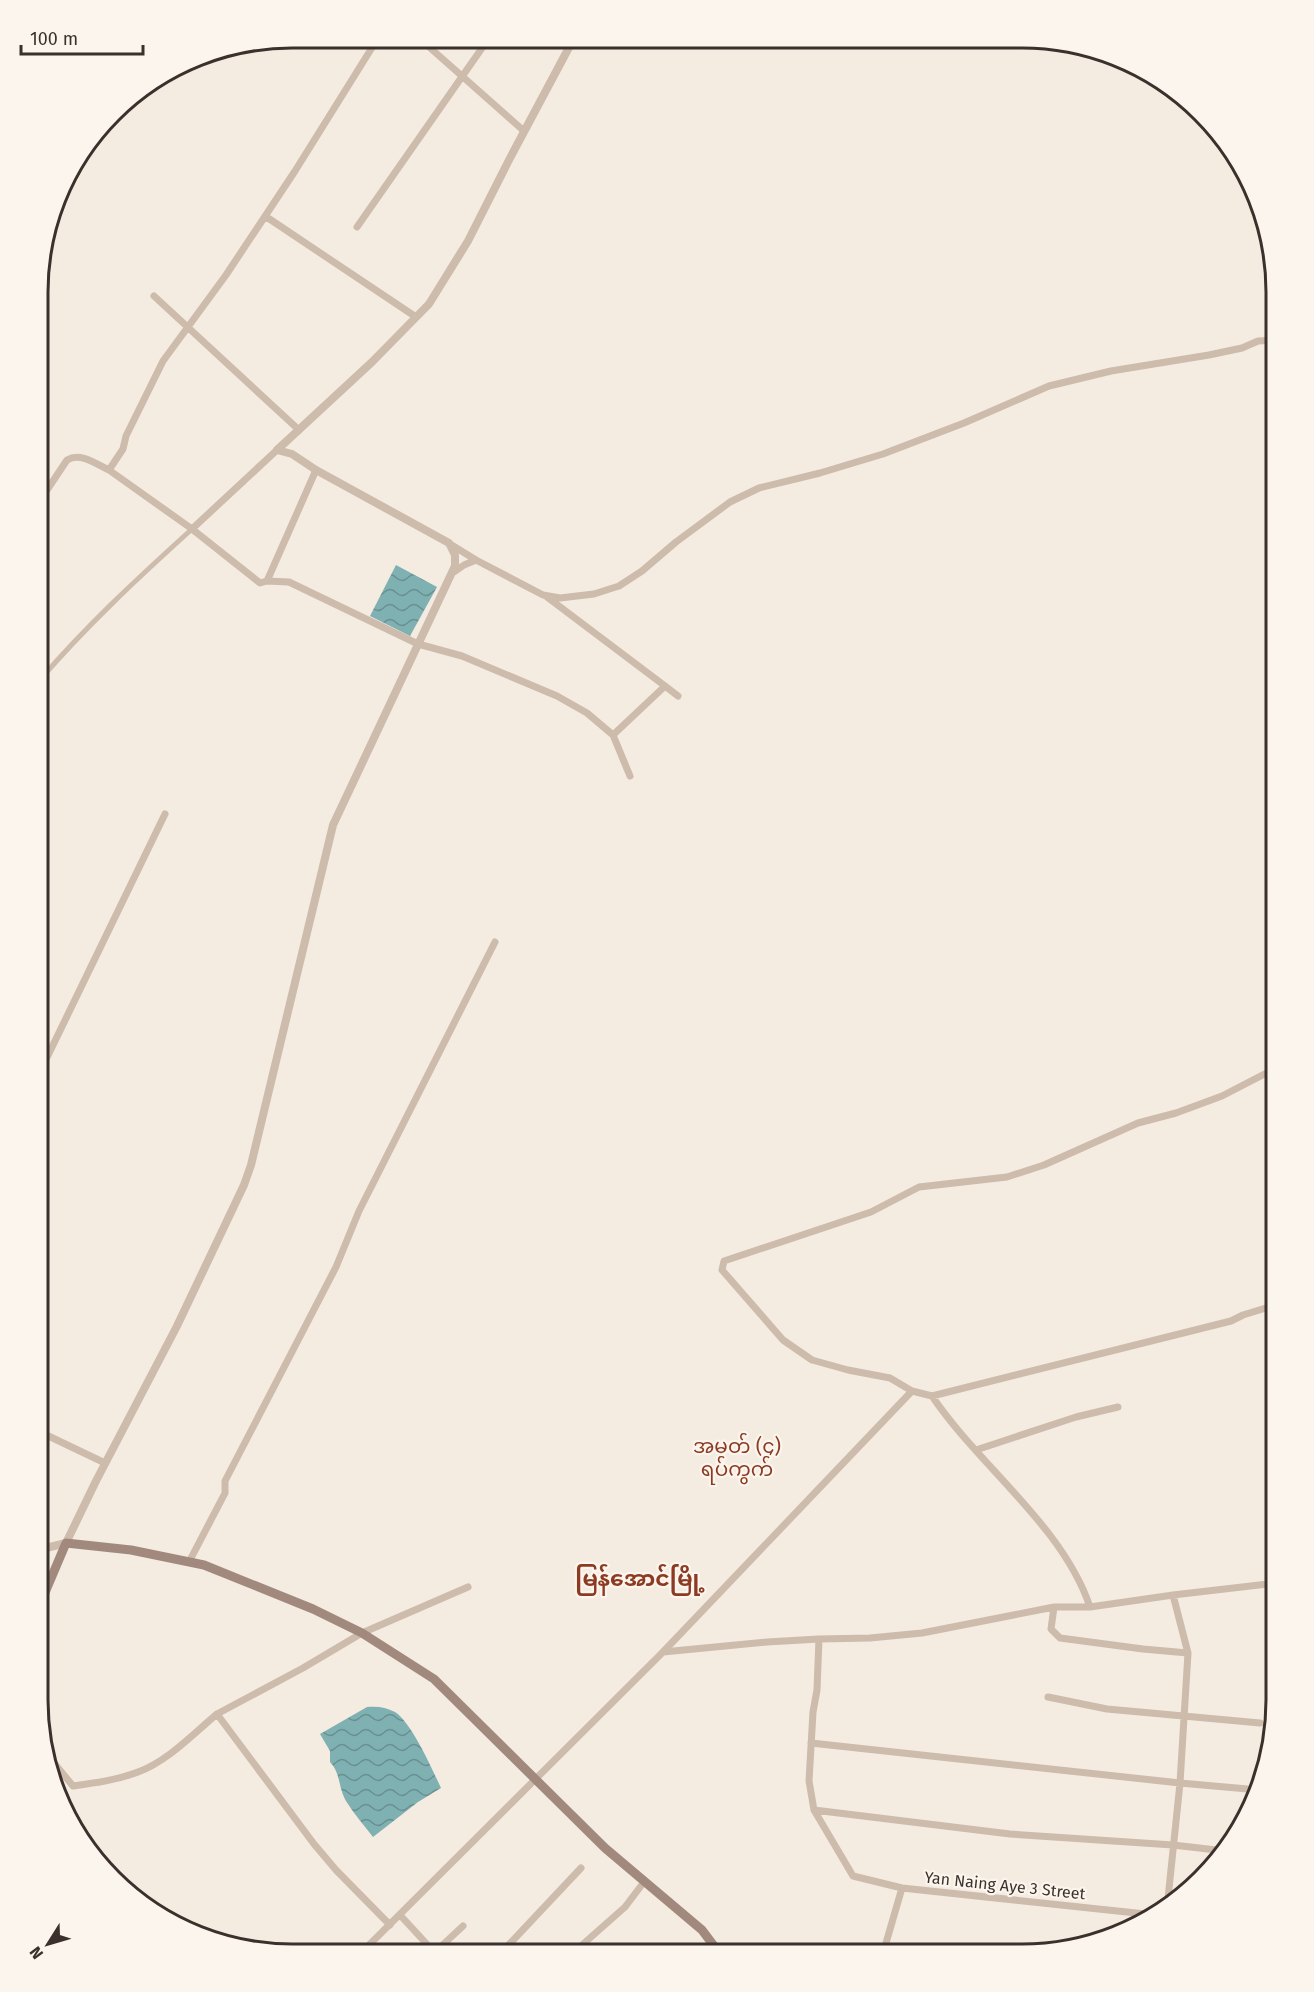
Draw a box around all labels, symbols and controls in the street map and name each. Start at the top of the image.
scale bar [21,18,142,56]
text: 100 m [30,28,78,50]
district label: အမှတ် (၄) ရပ်ကွက် [693,1432,781,1485]
district label: မြန်အောင်မြို့ [575,1563,705,1596]
street label: Yan Naing Aye 3 Street [924,1868,1086,1903]
north arrow [18,1914,78,1974]
text: N [26,1943,47,1963]

